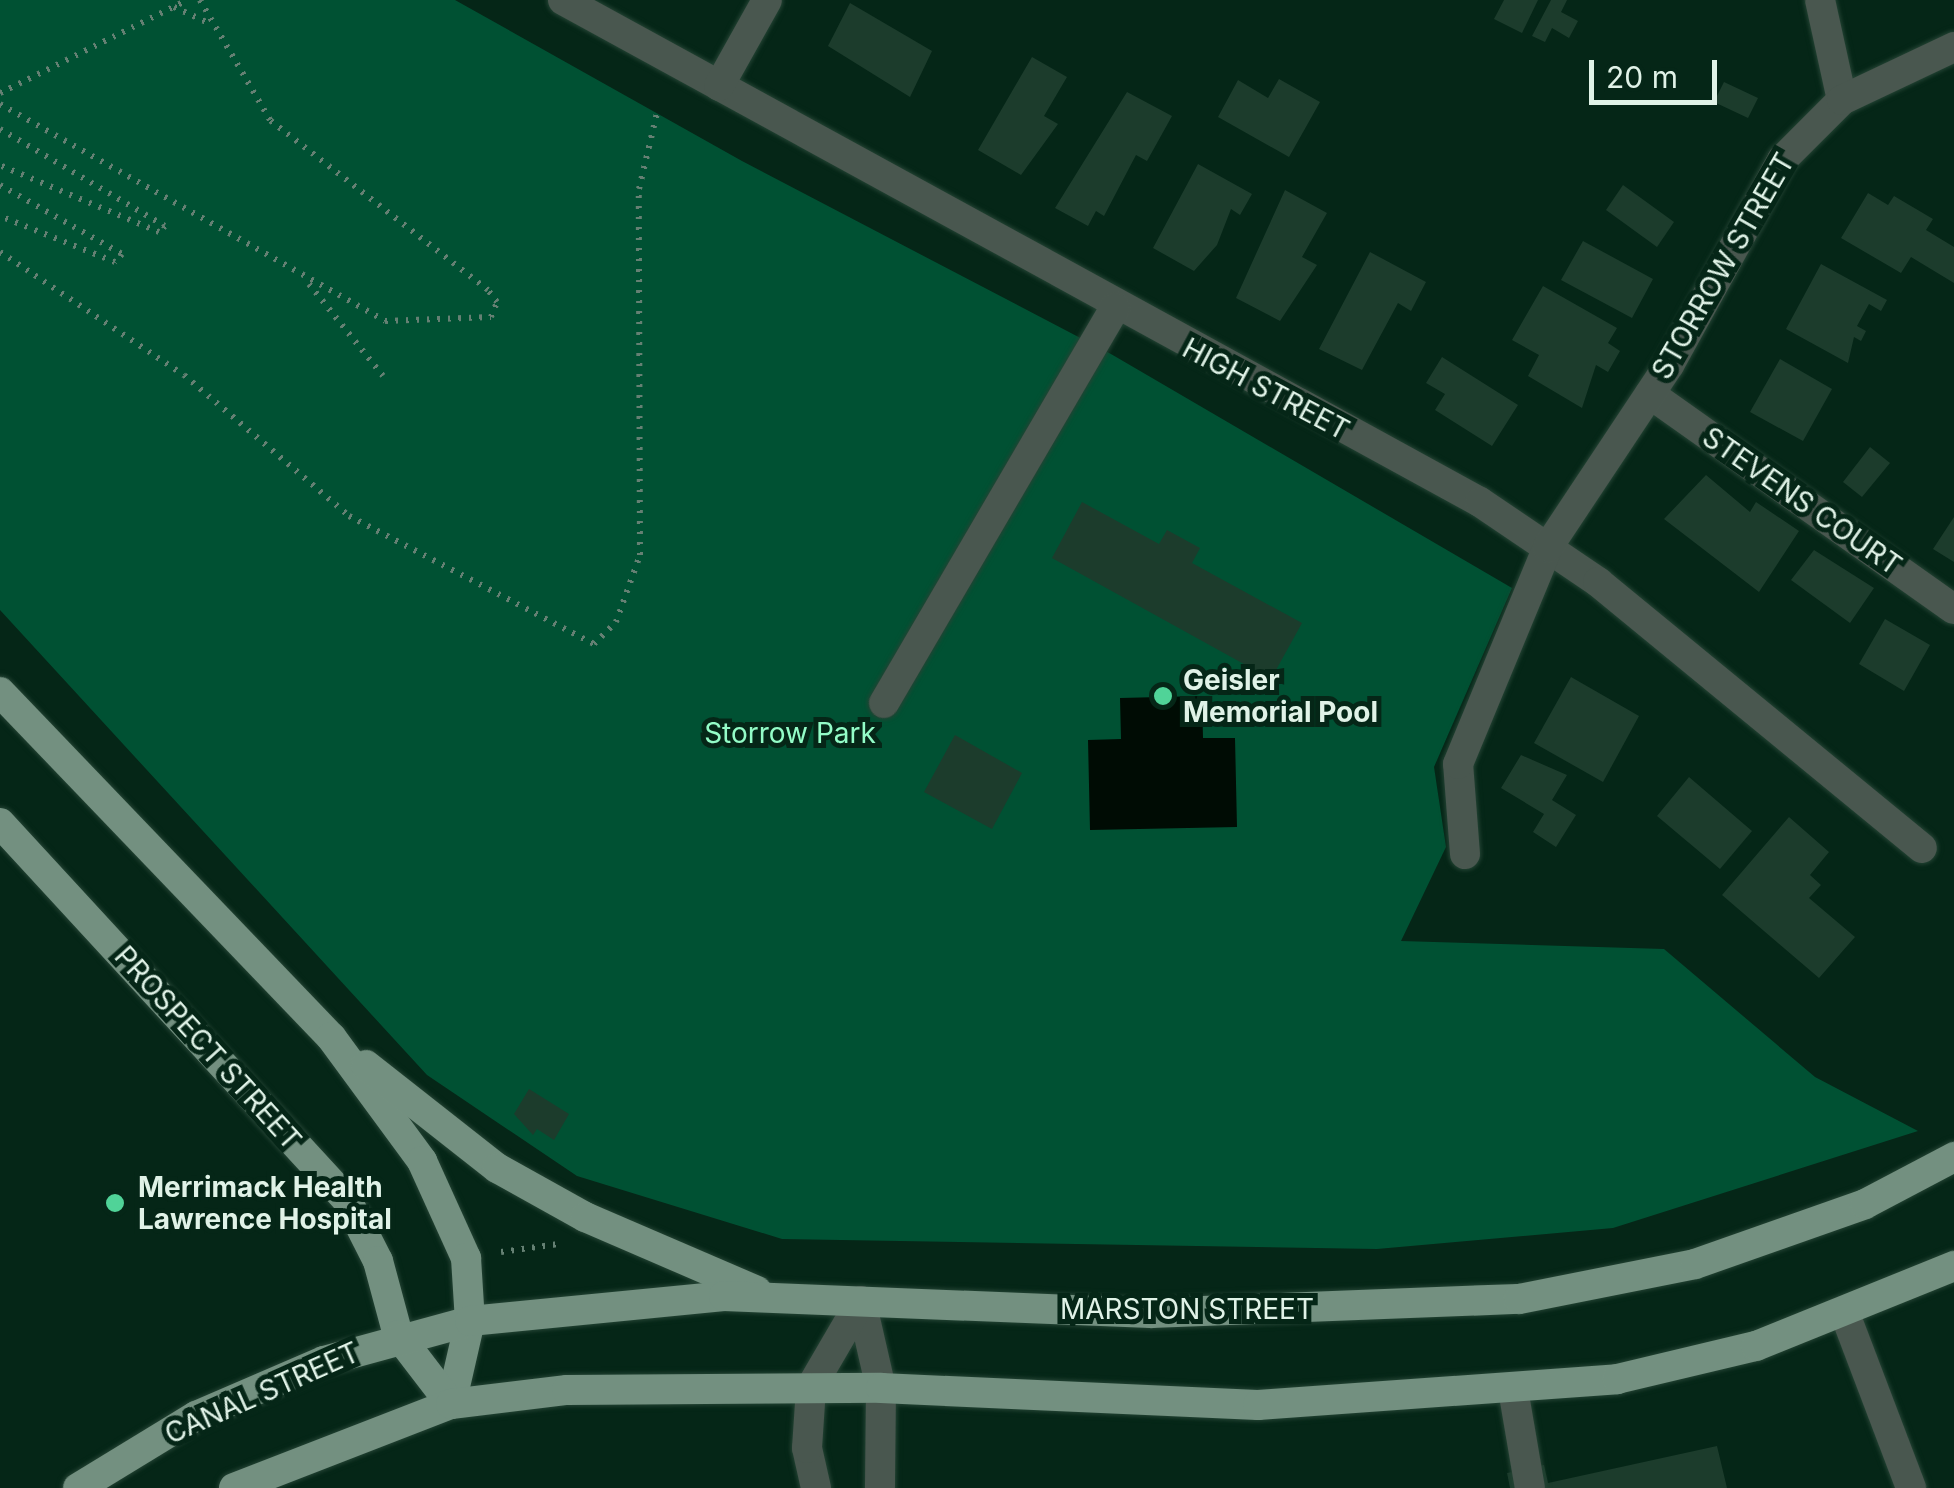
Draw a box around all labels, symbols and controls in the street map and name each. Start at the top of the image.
scale bar [1594,40,1722,102]
text: 20 m [1606,59,1678,95]
street label: STORROW STREET [1645,147,1801,385]
street label: HIGH STREET [1177,331,1355,447]
street label: STEVENS COURT [1696,420,1908,582]
place label: Geisler Memorial Pool [1183,663,1378,729]
marker: Geisler Memorial Pool [1152,685,1174,707]
park label: Storrow Park [704,716,876,750]
street label: PROSPECT STREET [108,939,308,1157]
place label: Merrimack Health Lawrence Hospital [138,1170,392,1236]
marker: Merrimack Health Lawrence Hospital [102,1190,128,1216]
street label: MARSTON STREET [1060,1292,1314,1326]
street label: CANAL STREET [160,1335,364,1451]

